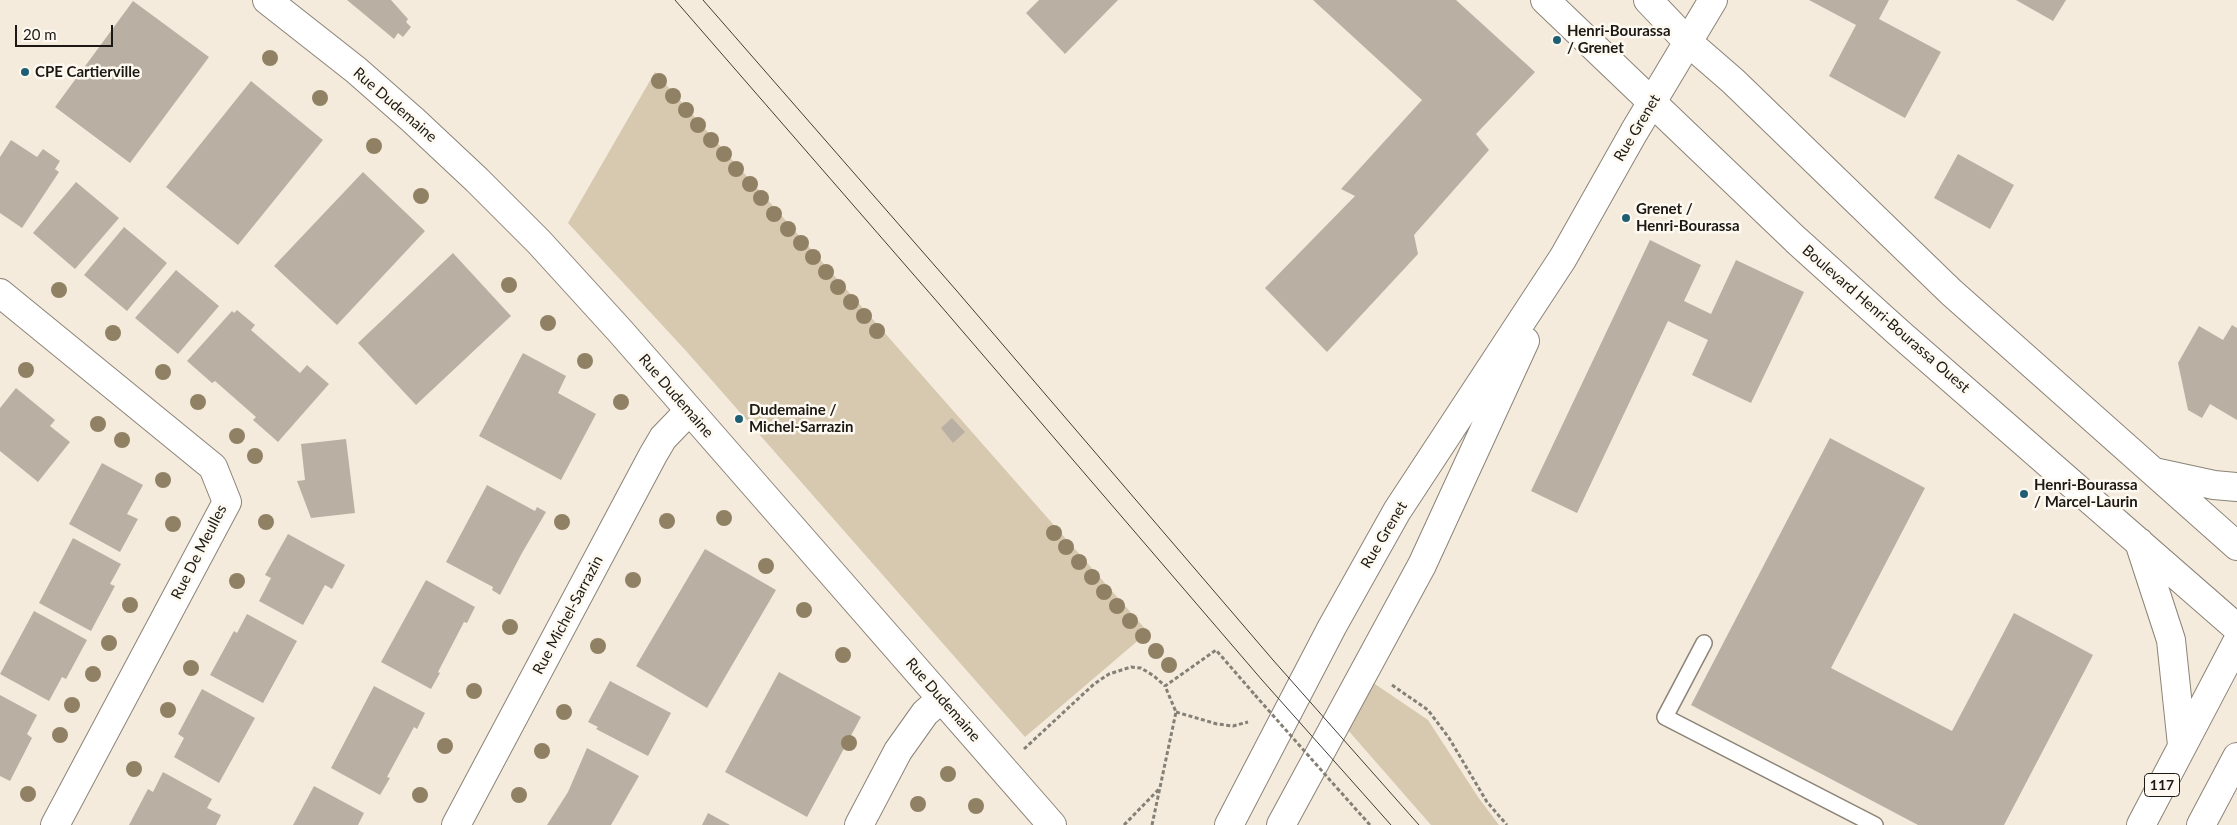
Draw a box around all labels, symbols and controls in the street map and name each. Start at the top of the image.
scale bar [18,15,115,47]
place label: Henri-Bourassa / Grenet [1567,22,1671,57]
text: 20 m [23,25,57,43]
marker: Henri-Bourassa / Grenet [1551,34,1563,46]
place label: CPE Cartierville [35,63,140,81]
street label: Rue Dudemaine [350,64,440,146]
marker: CPE Cartierville [19,66,31,78]
street label: Rue Grenet [1610,91,1664,165]
place label: Grenet / Henri-Bourassa [1636,200,1740,235]
marker: Grenet / Henri-Bourassa [1620,212,1632,224]
street label: Boulevard Henri-Bourassa Ouest [1799,241,1973,397]
street label: Rue Dudemaine [635,351,717,441]
place label: Dudemaine / Michel-Sarrazin [749,401,854,436]
marker: Dudemaine / Michel-Sarrazin [733,413,745,425]
place label: Henri-Bourassa / Marcel-Laurin [2034,476,2138,511]
marker: Henri-Bourassa / Marcel-Laurin [2018,488,2030,500]
street label: Rue Grenet [1357,498,1411,572]
street label: Rue De Meulles [167,502,231,602]
street label: Rue Michel-Sarrazin [529,553,607,677]
street label: Rue Dudemaine [902,655,984,745]
road number: 117 [2144,774,2180,796]

